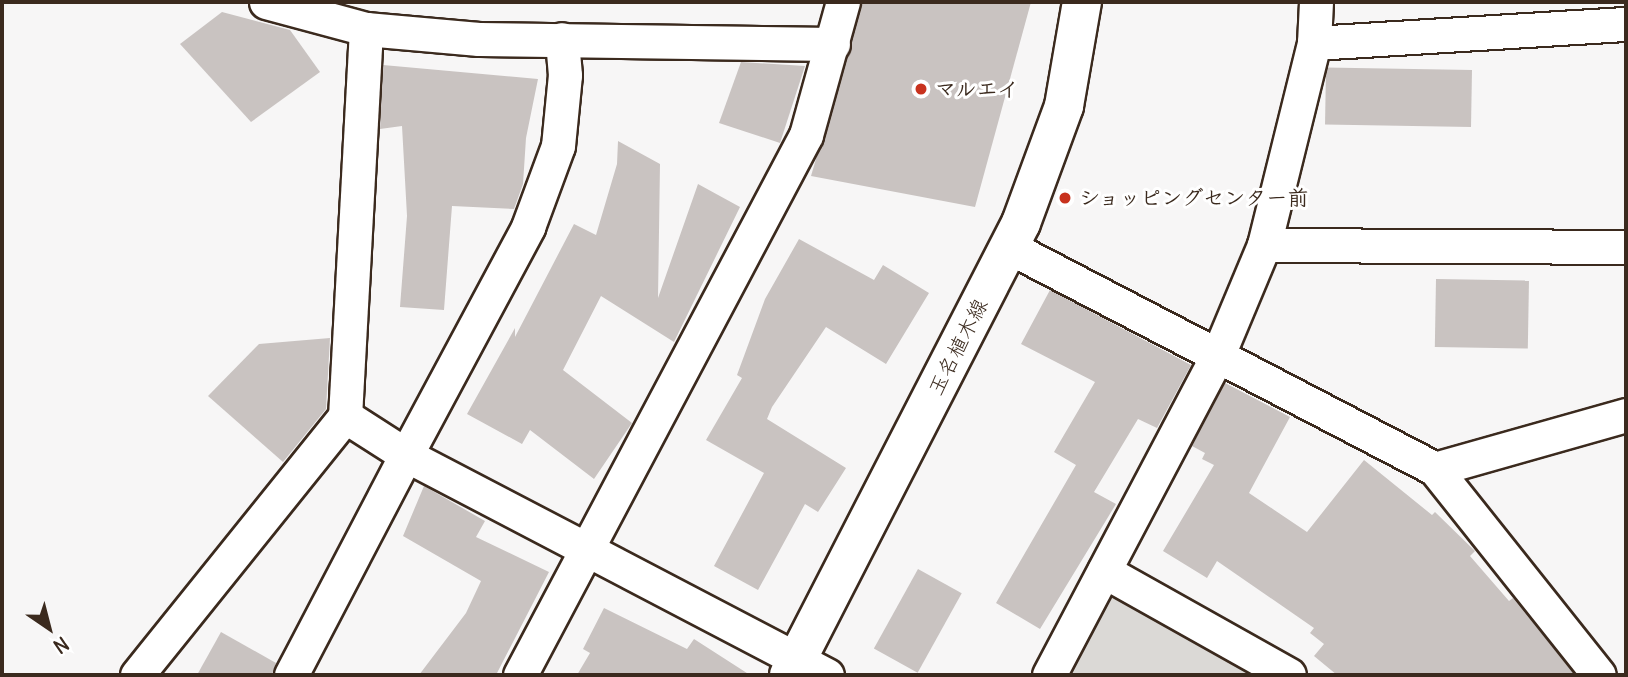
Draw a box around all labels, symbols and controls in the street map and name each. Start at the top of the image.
place label: マルエイ [935,76,1019,102]
marker: マルエイ [913,81,929,97]
place label: ショッピングセンター前 [1079,185,1310,211]
marker: ショッピングセンター前 [1057,190,1073,206]
street label: 玉名植木線 [923,295,993,399]
north arrow [14,593,84,663]
text: N [49,632,73,659]

